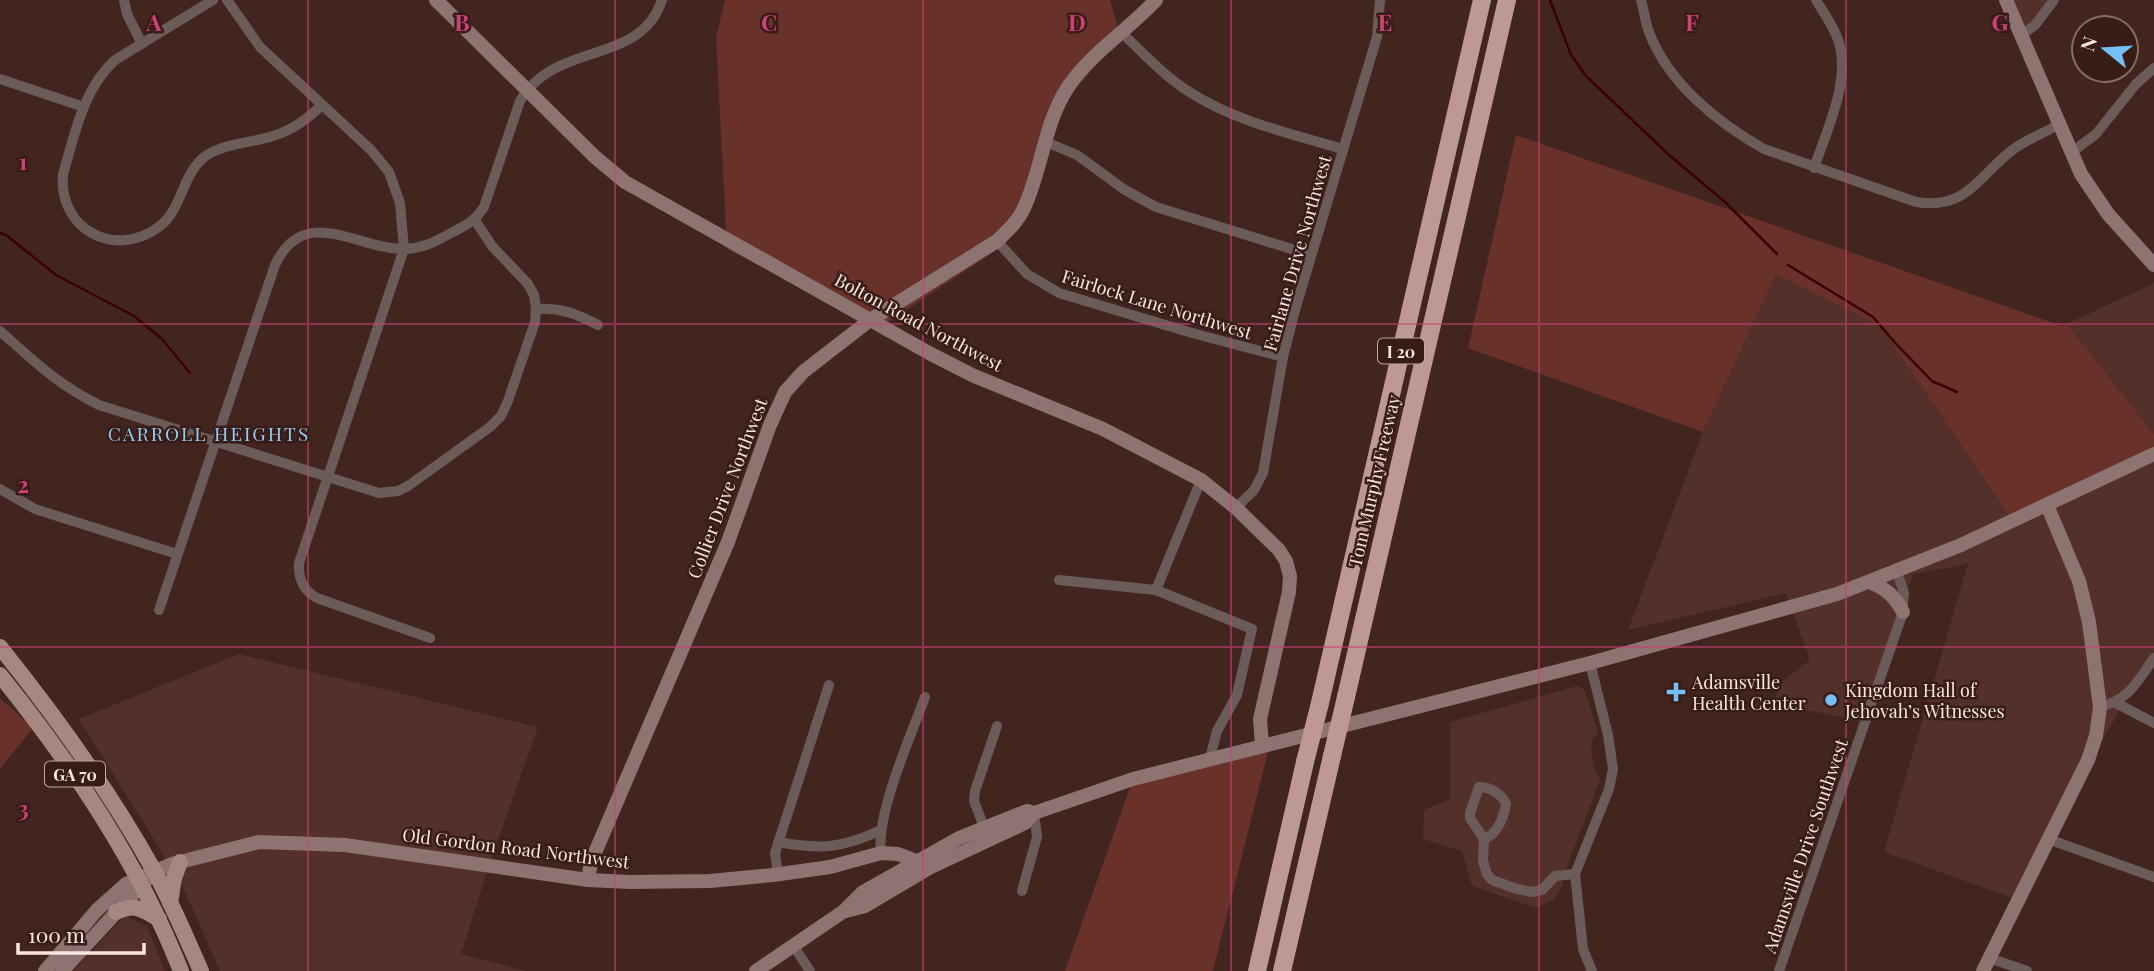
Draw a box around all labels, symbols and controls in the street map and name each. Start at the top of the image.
text: A [145,6,162,37]
text: B [454,6,470,37]
text: C [761,6,777,37]
text: D [1068,6,1086,37]
text: E [1378,6,1392,37]
text: F [1685,6,1699,37]
text: G [1992,6,2009,37]
north arrow [2070,14,2140,84]
text: N [2073,33,2102,54]
text: 1 [19,145,28,176]
street label: Fairlane Drive Northwest [1257,151,1337,354]
street label: Fairlock Lane Northwest [1059,264,1256,345]
street label: Bolton Road Northwest [831,267,1008,377]
road number: I 20 [1378,338,1424,364]
street label: Tom Murphy Freeway [1342,392,1406,570]
street label: Collier Drive Northwest [681,394,773,582]
district label: CARROLL HEIGHTS [108,420,310,446]
text: 2 [17,468,29,499]
place label: Adamsville Health Center [1691,670,1806,715]
place label: Kingdom Hall of Jehovah’s Witnesses [1844,678,2005,723]
marker: Adamsville Health Center [1666,682,1686,702]
marker: Kingdom Hall of Jehovah’s Witnesses [1823,692,1839,708]
street label: Adamsville Drive Southwest [1757,735,1853,957]
road number: GA 70 [45,762,105,786]
text: 3 [17,792,29,823]
street label: Old Gordon Road Northwest [401,822,631,874]
scale bar [18,912,144,956]
text: 100 m [28,920,85,948]

